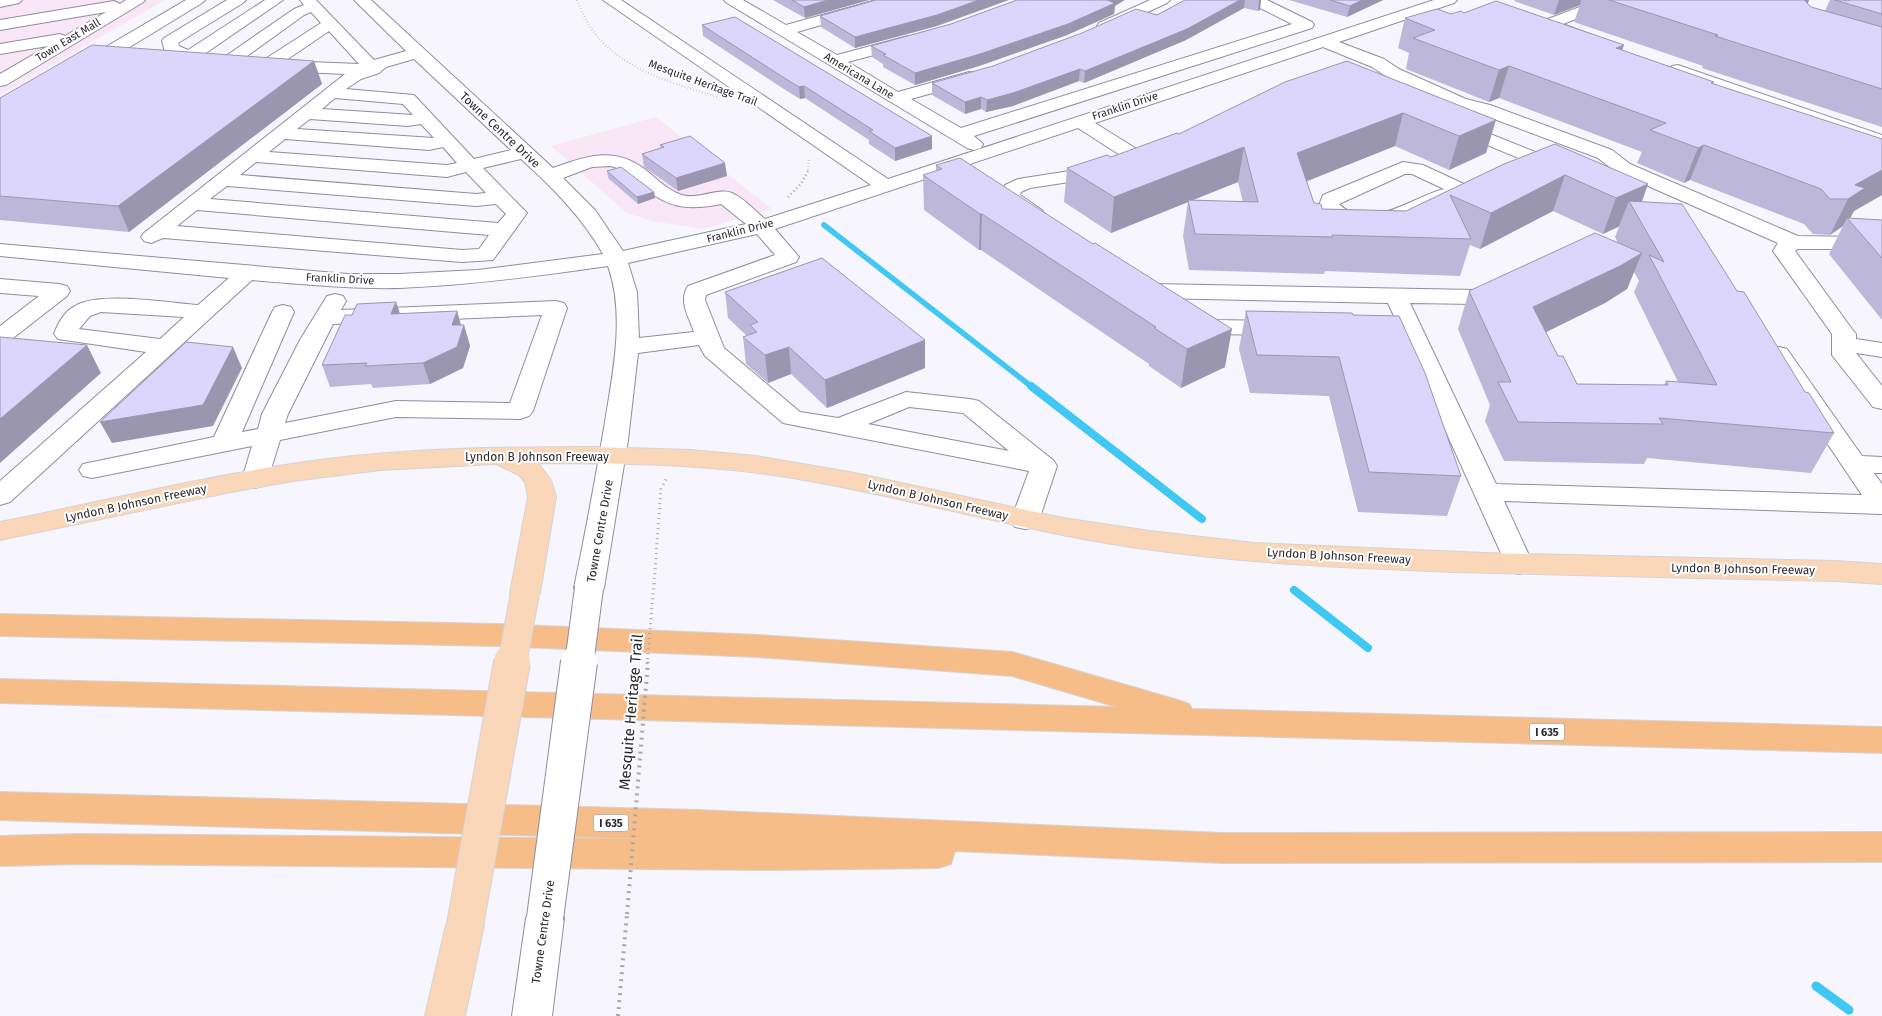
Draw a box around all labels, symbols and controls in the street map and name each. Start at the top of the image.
street label: Town East Mall [33,16,103,64]
street label: Americana Lane [822,50,896,102]
street label: Mesquite Heritage Trail [647,57,759,109]
street label: Towne Centre Drive [457,89,543,171]
street label: Franklin Drive [1090,89,1160,123]
street label: Franklin Drive [705,216,775,246]
street label: Franklin Drive [305,271,375,287]
street label: Lyndon B Johnson Freeway [465,450,609,464]
street label: Lyndon B Johnson Freeway [866,477,1010,523]
street label: Towne Centre Drive [584,478,616,584]
street label: Lyndon B Johnson Freeway [64,481,208,525]
street label: Lyndon B Johnson Freeway [1267,545,1411,567]
street label: Lyndon B Johnson Freeway [1671,561,1815,577]
street label: Mesquite Heritage Trail [615,632,647,791]
road number: I 635 [1530,724,1564,740]
road number: I 635 [594,814,628,831]
street label: Towne Centre Drive [529,879,557,985]

